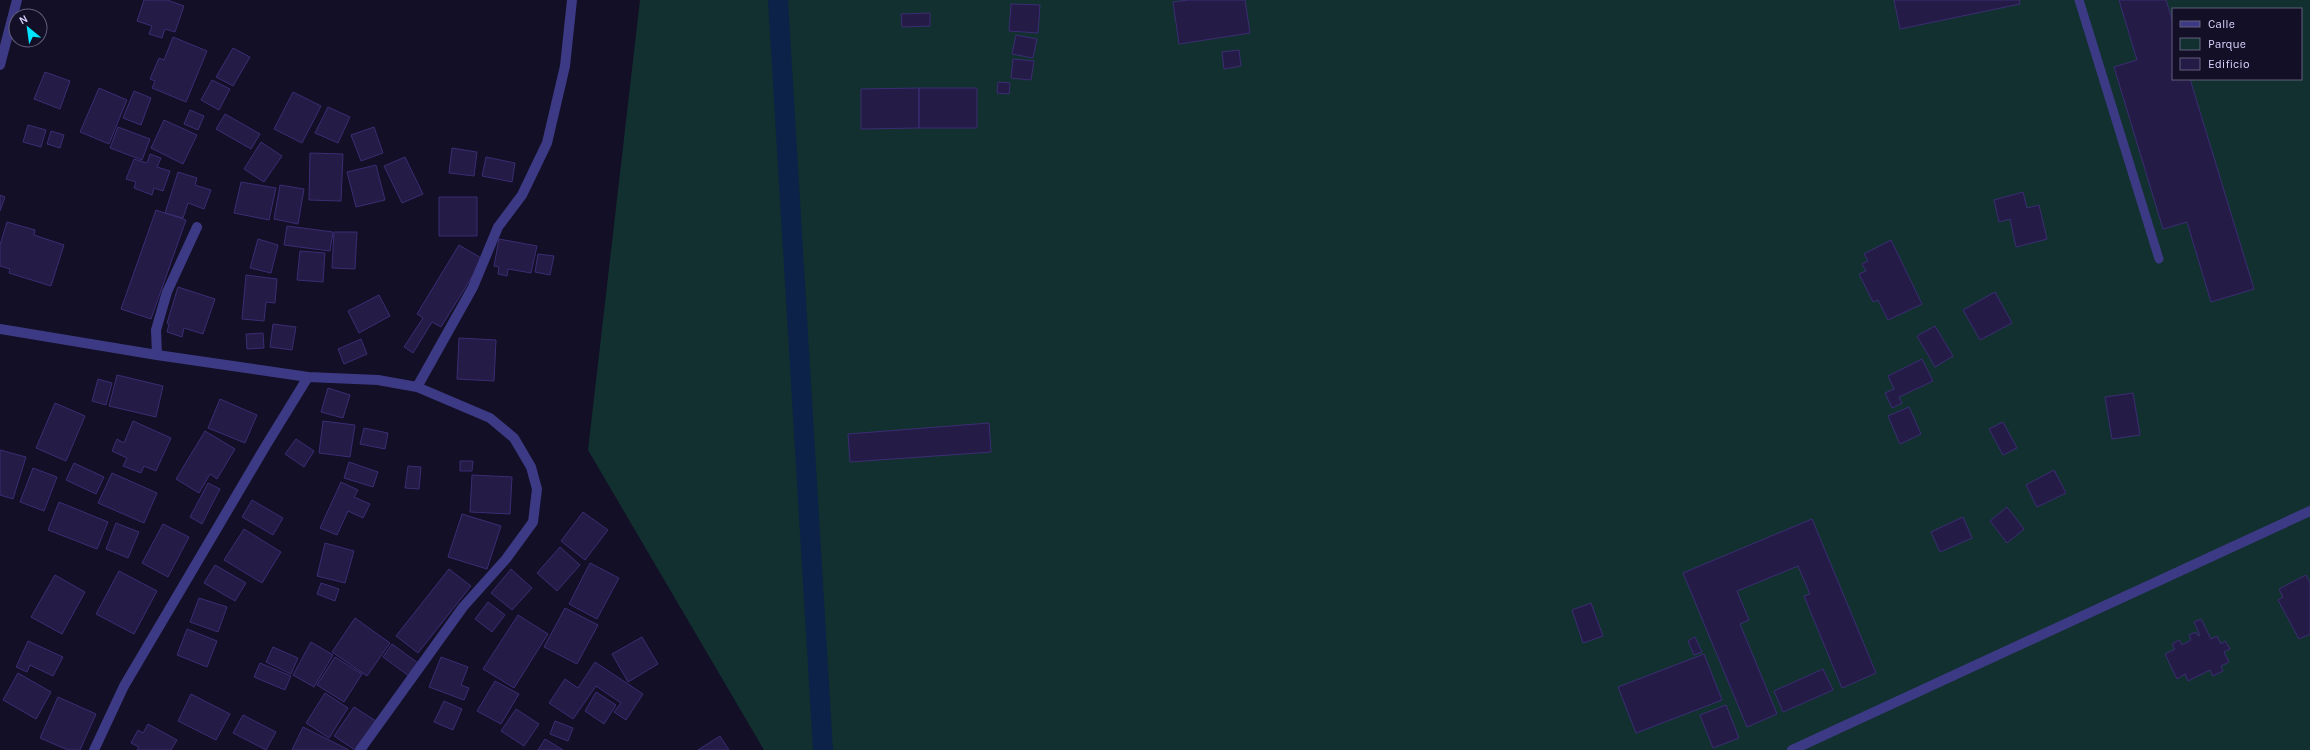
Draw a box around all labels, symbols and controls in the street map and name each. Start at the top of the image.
north arrow [8,8,48,48]
legend [2172,8,2302,80]
text: N [17,12,30,27]
text: Calle [2208,17,2235,31]
text: Parque [2208,37,2246,51]
text: Edificio [2208,57,2249,71]

